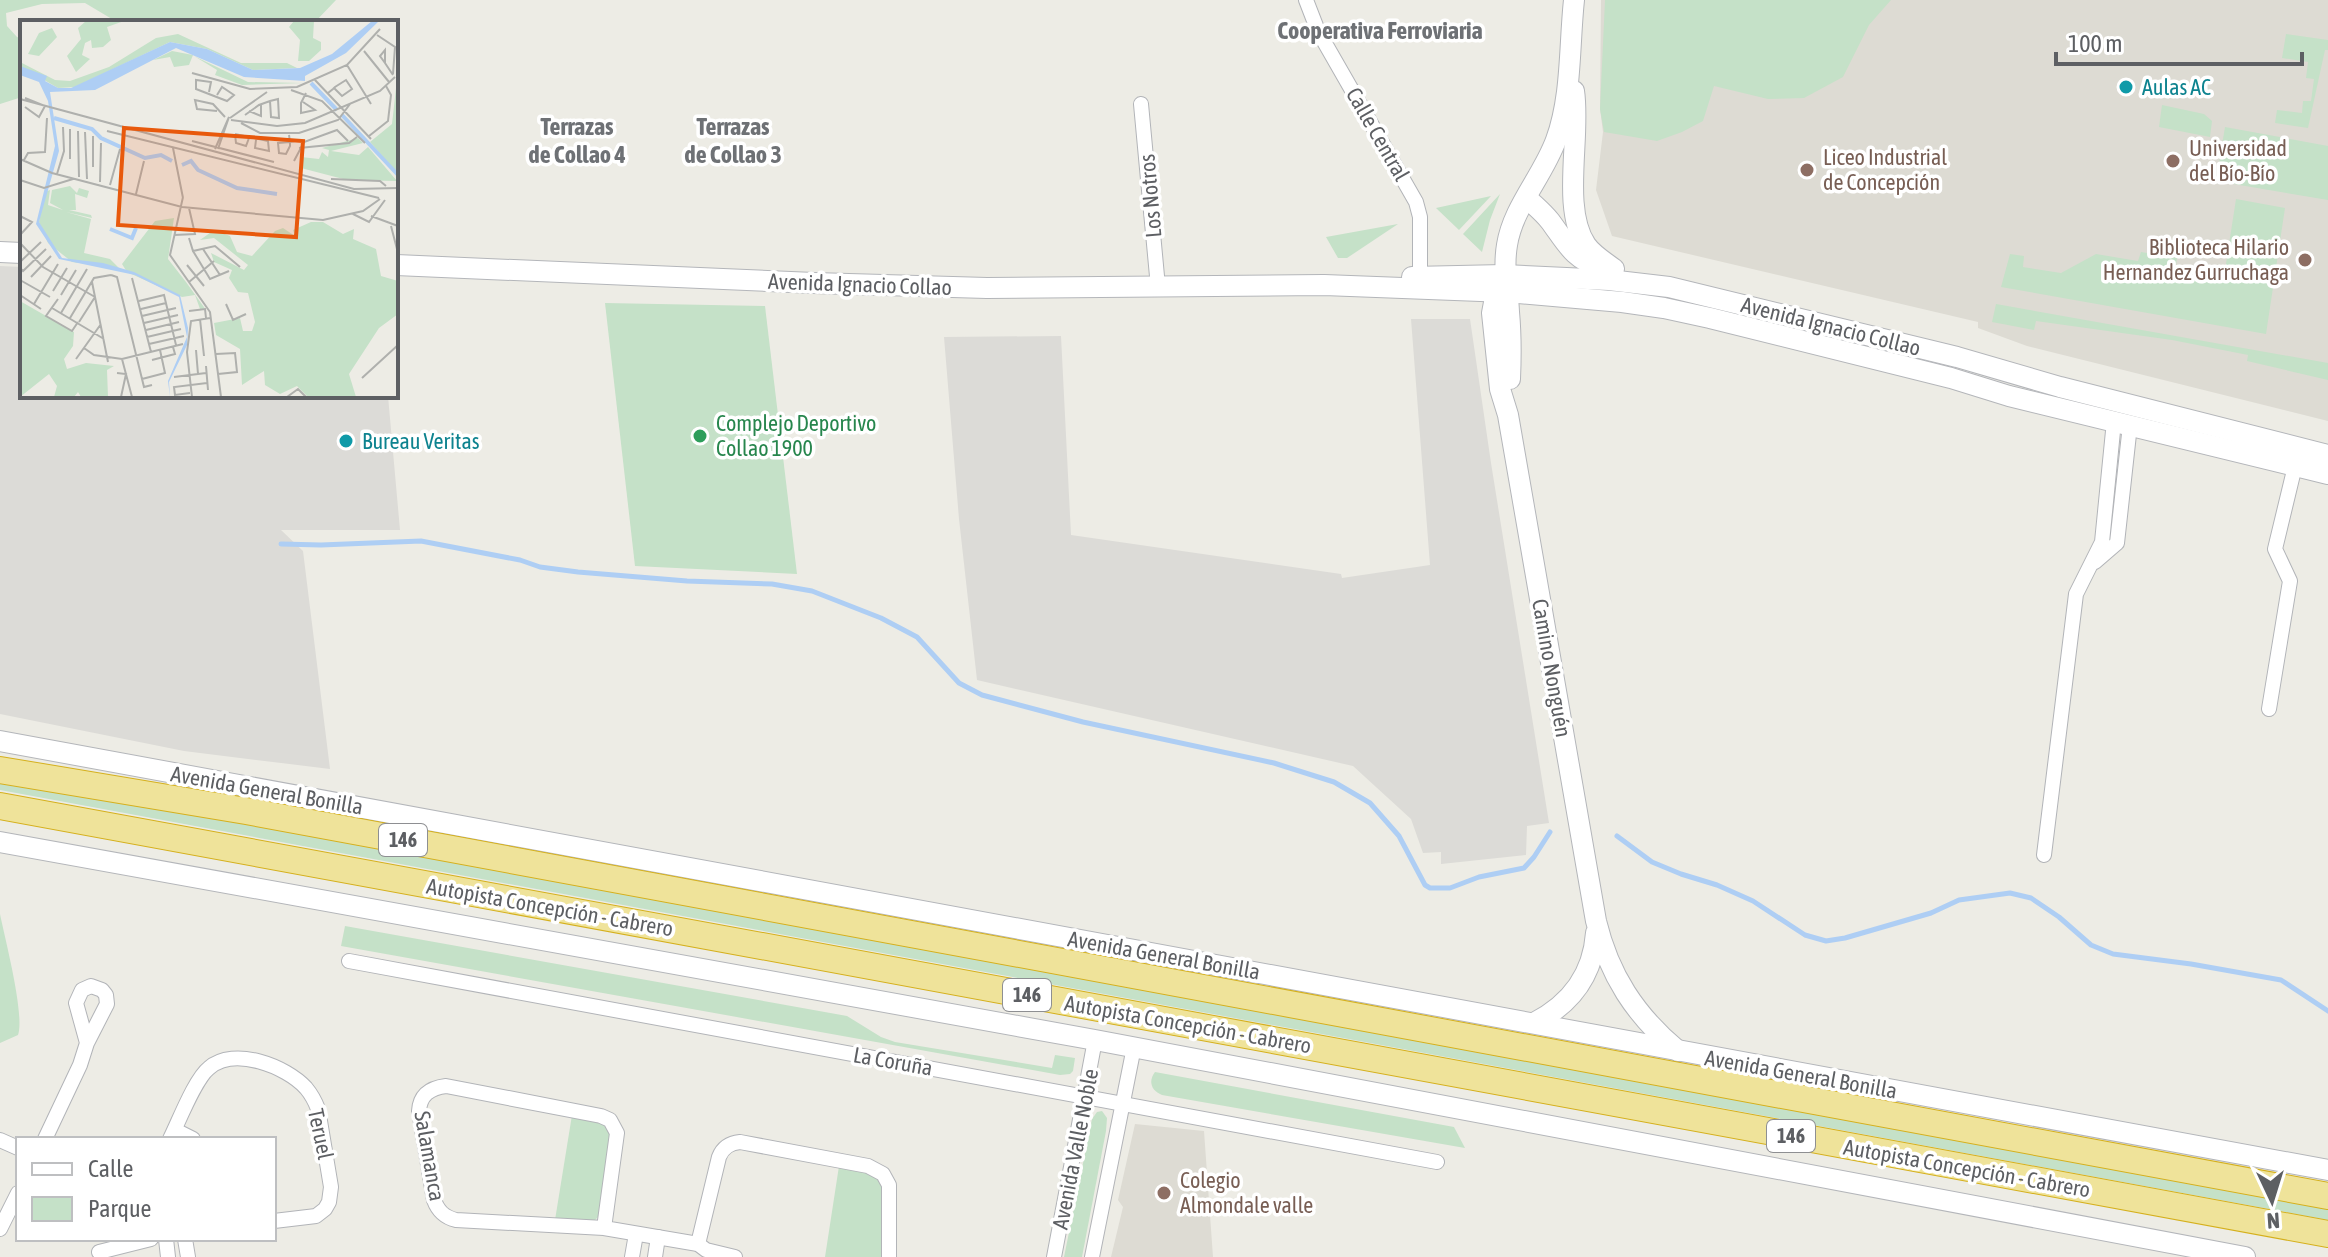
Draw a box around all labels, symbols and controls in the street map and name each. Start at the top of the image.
scale bar [2056,16,2302,66]
district label: Cooperativa Ferroviaria [1277,17,1483,44]
inset map [20,20,398,398]
text: 100 m [2068,30,2122,57]
place label: Aulas AC [2142,74,2211,100]
marker: Aulas AC [2117,78,2135,96]
street label: Calle Central [1341,83,1415,185]
district label: Terrazas de Collao 4 [528,113,626,168]
district label: Terrazas de Collao 3 [684,113,782,168]
place label: Universidad del Bío-Bío [2189,135,2287,186]
place label: Liceo Industrial de Concepción [1823,144,1947,195]
marker: Universidad del Bío-Bío [2164,152,2182,170]
street label: Los Notros [1133,153,1167,239]
marker: Liceo Industrial de Concepción [1798,161,1816,179]
place label: Biblioteca Hilario Hernandez Gurruchaga [2103,234,2289,285]
marker: Biblioteca Hilario Hernandez Gurruchaga [2296,251,2314,269]
street label: Avenida Ignacio Collao [768,268,952,300]
street label: Avenida Ignacio Collao [1739,291,1923,361]
place label: Complejo Deportivo Collao 1900 [716,410,876,461]
marker: Complejo Deportivo Collao 1900 [691,427,709,445]
place label: Bureau Veritas [362,428,480,454]
marker: Bureau Veritas [337,432,355,450]
street label: Camino Nonguén [1527,597,1577,739]
street label: Avenida General Bonilla [169,760,365,820]
road number: 146 [379,824,427,856]
street label: Autopista Concepción - Cabrero [425,873,675,941]
street label: Avenida General Bonilla [1066,925,1262,985]
road number: 146 [1003,979,1051,1011]
street label: Autopista Concepción - Cabrero [1063,990,1313,1058]
street label: La Coruña [851,1041,935,1081]
street label: Avenida General Bonilla [1703,1044,1899,1104]
street label: Avenida Valle Noble [1047,1066,1103,1232]
street label: Teruel [303,1106,339,1162]
street label: Salamanca [409,1109,451,1203]
road number: 146 [1767,1120,1815,1152]
street label: Autopista Concepción - Cabrero [1842,1134,2092,1202]
legend [16,1137,276,1241]
text: Calle [88,1155,133,1182]
north arrow [2232,1161,2312,1241]
place label: Colegio Almondale valle [1180,1167,1313,1218]
marker: Colegio Almondale valle [1155,1184,1173,1202]
text: Parque [88,1195,151,1222]
text: N [2266,1208,2281,1234]

